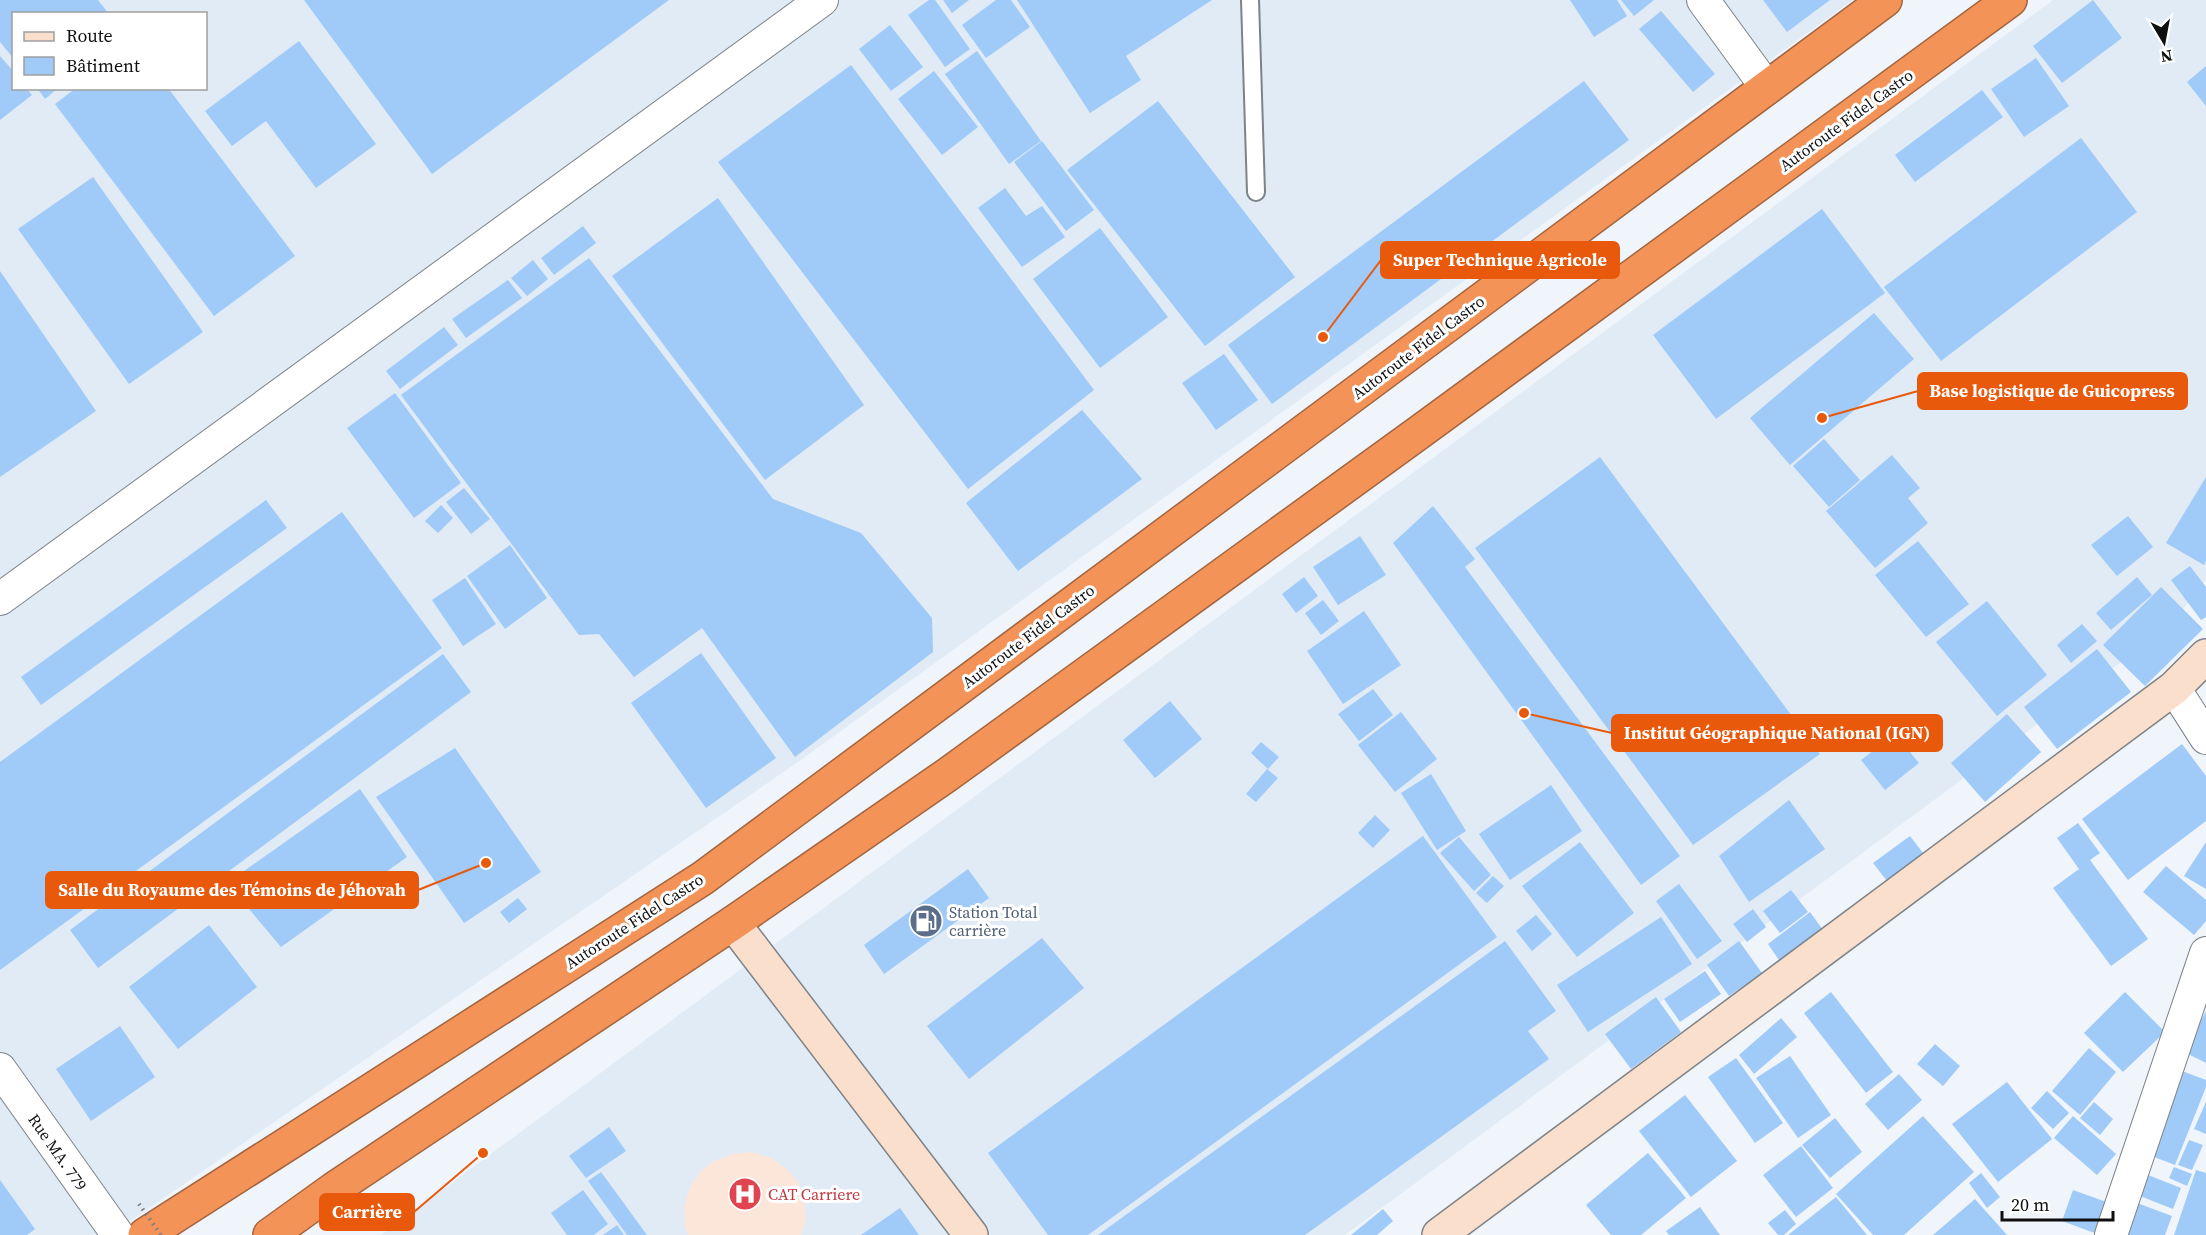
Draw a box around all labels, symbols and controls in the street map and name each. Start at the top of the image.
legend [12,12,207,90]
north arrow [2134,12,2194,72]
text: Route [66,23,113,48]
text: N [2159,45,2174,69]
text: Bâtiment [66,53,140,78]
street label: Autoroute Fidel Castro [1775,64,1918,176]
callout: Super Technique Agricole [1381,242,1619,278]
text: Super Technique Agricole [1393,247,1607,272]
street label: Autoroute Fidel Castro [1347,290,1489,404]
callout: Base logistique de Guicopress [1918,373,2187,409]
text: Base logistique de Guicopress [1929,378,2175,403]
street label: Autoroute Fidel Castro [957,579,1099,693]
callout: Institut Géographique National (IGN) [1612,715,1942,751]
text: Institut Géographique National (IGN) [1624,720,1930,745]
street label: Autoroute Fidel Castro [561,868,707,974]
callout: Salle du Royaume des Témoins de Jéhovah [46,872,418,908]
text: Salle du Royaume des Témoins de Jéhovah [58,877,406,902]
place label: Station Total carrière [949,901,1038,941]
fuel station icon: Station Total carrière [908,903,944,939]
street label: Rue MA. 779 [23,1109,93,1195]
hospital icon: CAT Carriere [727,1176,763,1212]
place label: CAT Carriere [768,1183,860,1205]
scale bar [2002,1184,2113,1222]
text: 20 m [2011,1192,2049,1217]
callout: Carrière [320,1194,414,1230]
text: Carrière [332,1199,402,1224]

